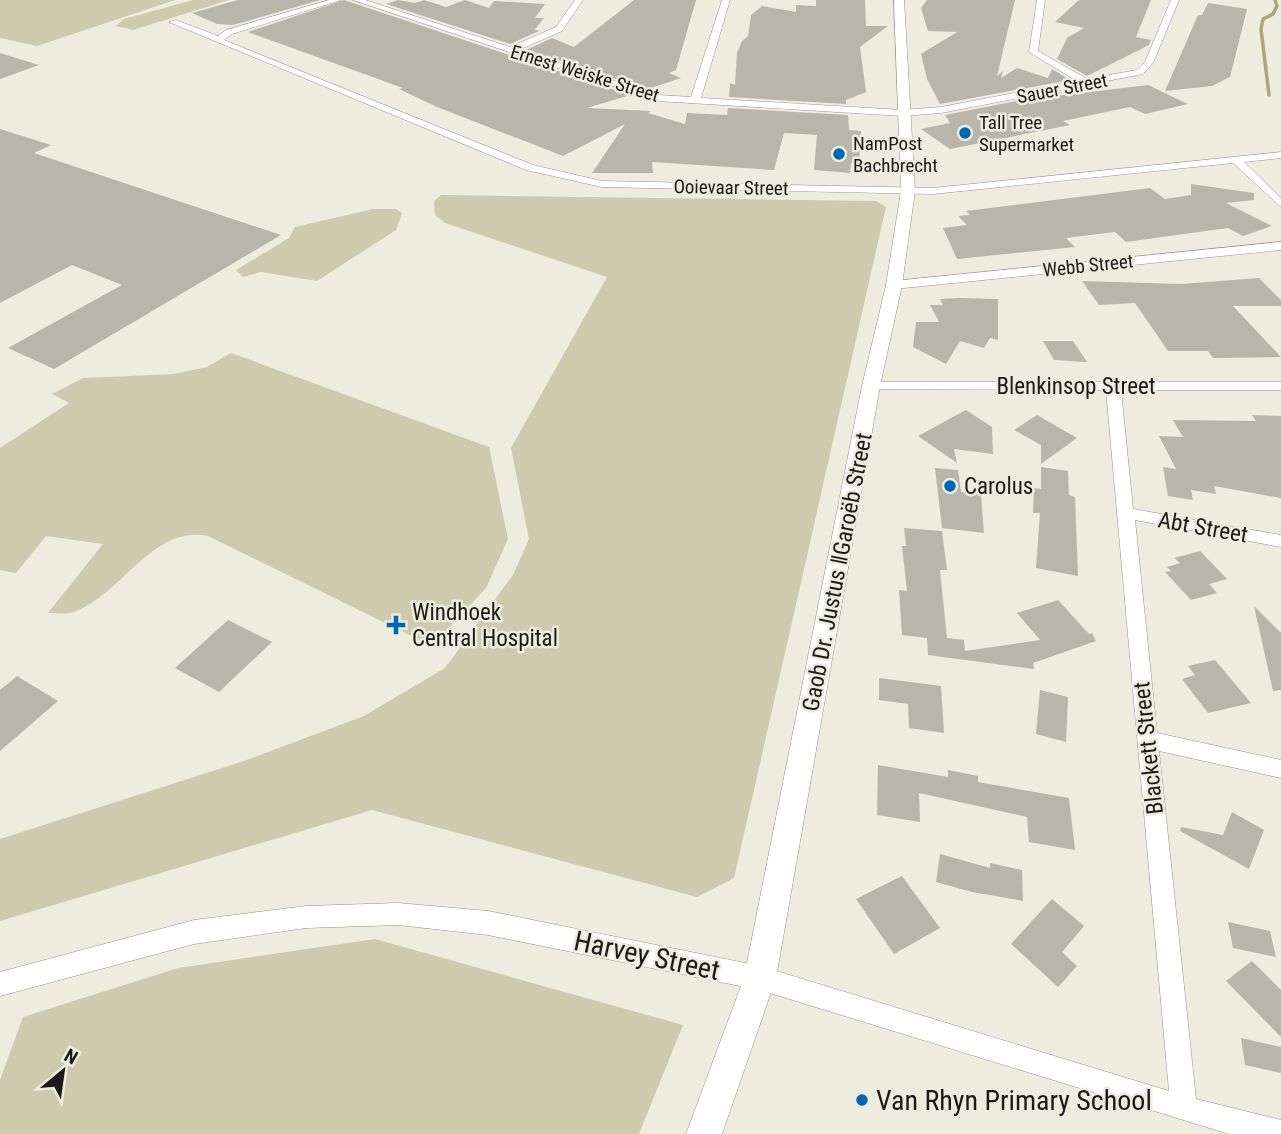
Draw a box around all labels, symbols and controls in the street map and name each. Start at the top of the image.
street label: Ernest Weiske Street [508,40,662,107]
street label: Sauer Street [1015,68,1109,109]
place label: Tall Tree Supermarket [979,111,1074,156]
marker: Tall Tree Supermarket [957,125,973,141]
place label: NamPost Bachbrecht [853,132,938,177]
marker: NamPost Bachbrecht [831,146,847,162]
street label: Ooievaar Street [673,175,789,200]
street label: Webb Street [1042,249,1134,282]
street label: Blenkinsop Street [996,373,1156,400]
street label: Gaob Dr. Justus ǁGaroëb Street [797,431,878,714]
place label: Carolus [964,473,1033,500]
marker: Carolus [942,478,958,494]
street label: Abt Street [1156,506,1250,549]
place label: Windhoek Central Hospital [412,599,558,652]
marker: Windhoek Central Hospital [386,615,406,635]
street label: Blackett Street [1128,680,1169,816]
street label: Harvey Street [571,924,723,987]
north arrow [28,1036,98,1106]
text: N [60,1044,82,1069]
place label: Van Rhyn Primary School [876,1084,1152,1117]
marker: Van Rhyn Primary School [854,1092,870,1108]

